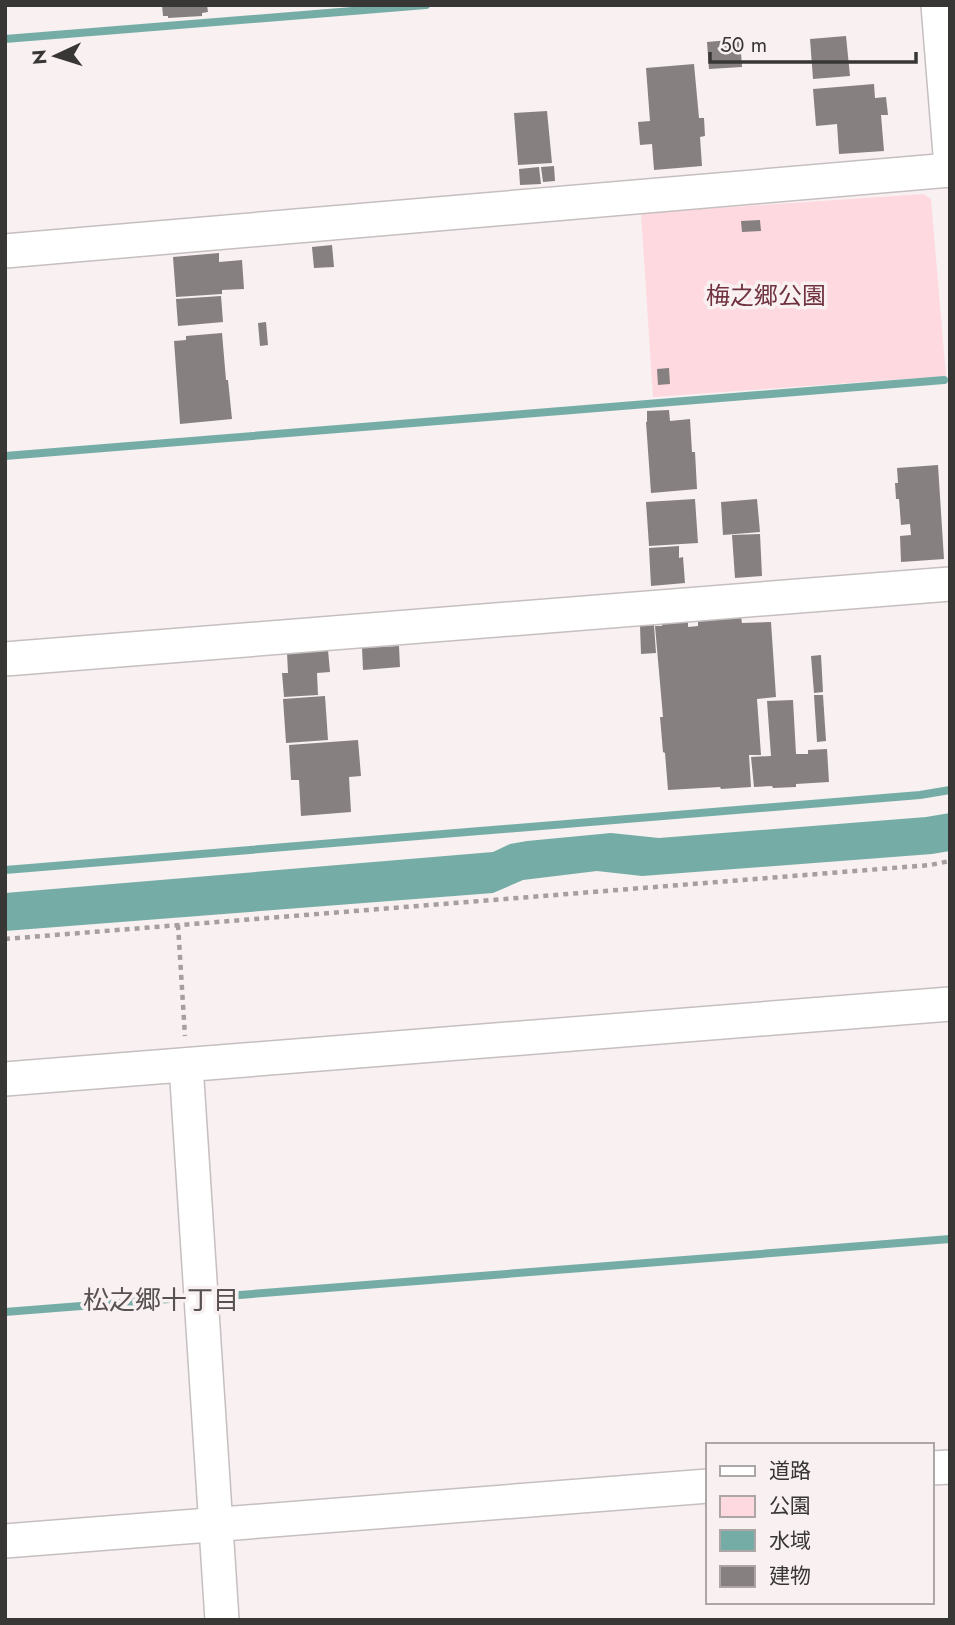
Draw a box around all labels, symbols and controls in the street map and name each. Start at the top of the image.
north arrow [21,21,91,91]
scale bar [710,21,916,65]
text: 50 m [720,30,767,60]
text: N [26,49,54,66]
park label: 梅之郷公園 [706,278,826,313]
district label: 松之郷十丁目 [83,1281,239,1319]
legend [706,1443,934,1604]
text: 道路 [769,1456,811,1486]
text: 公園 [769,1491,811,1521]
text: 水域 [769,1526,811,1556]
text: 建物 [769,1561,811,1591]

